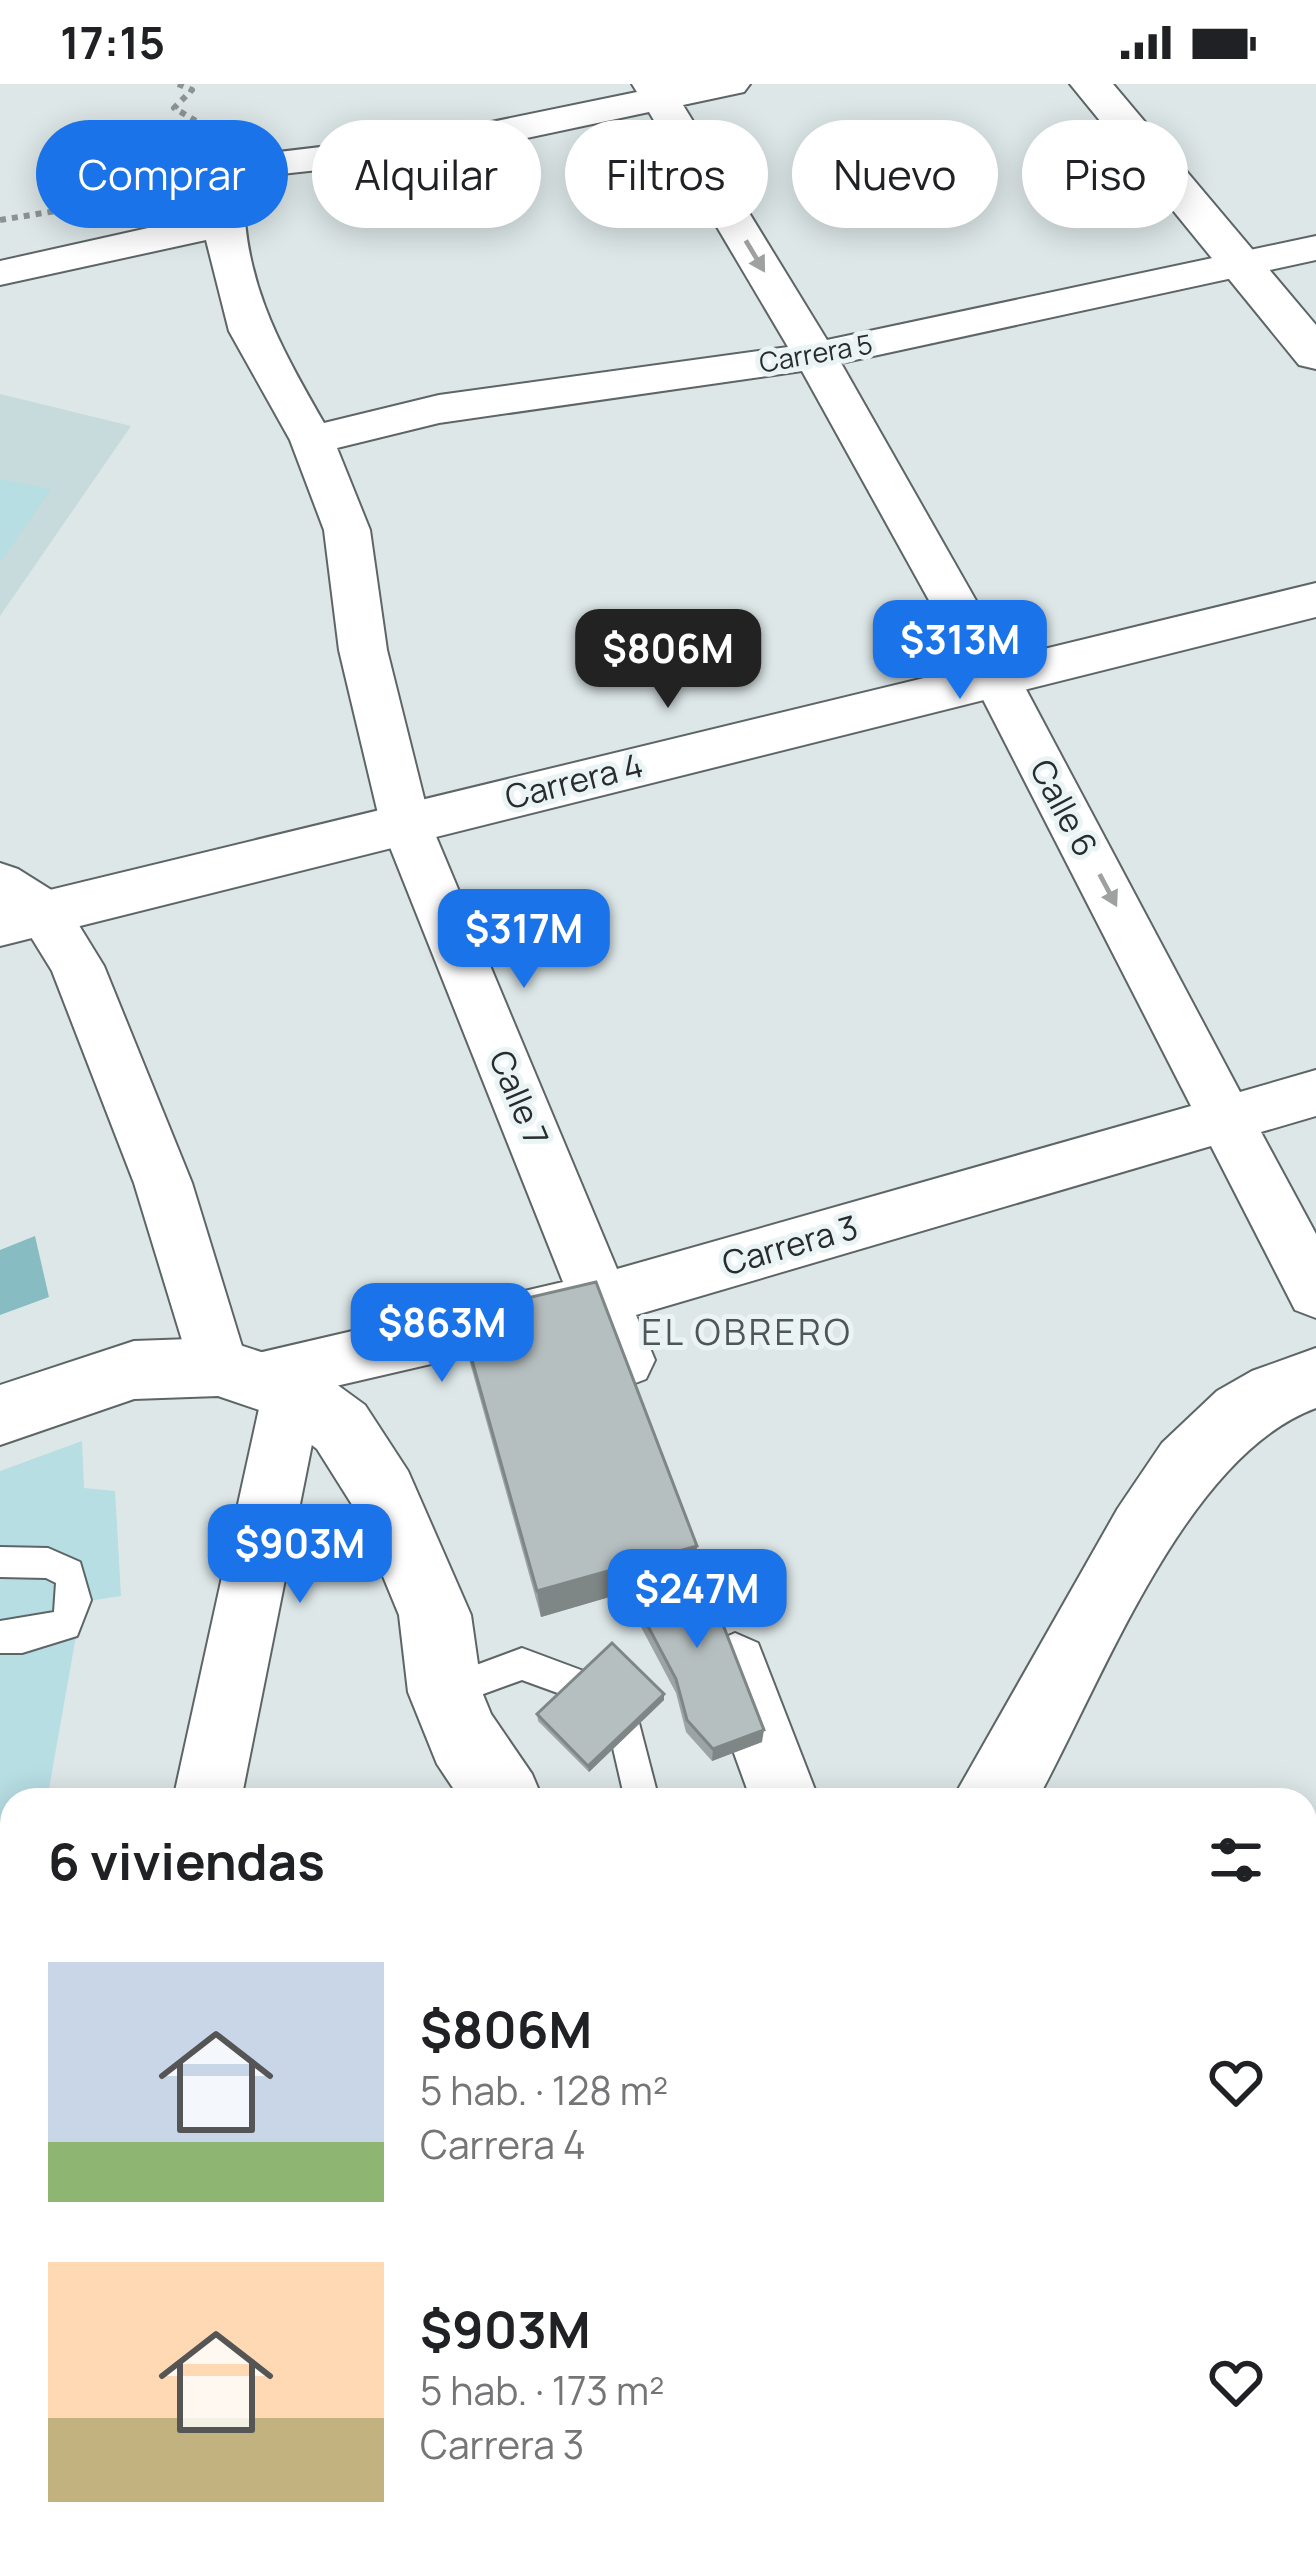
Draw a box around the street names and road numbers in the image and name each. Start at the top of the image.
street label: Carrera 5 [756,324,875,381]
street label: Carrera 4 [500,742,647,819]
street label: Calle 6 [1020,751,1109,864]
street label: Calle 7 [479,1043,560,1153]
street label: Carrera 3 [717,1204,863,1285]

